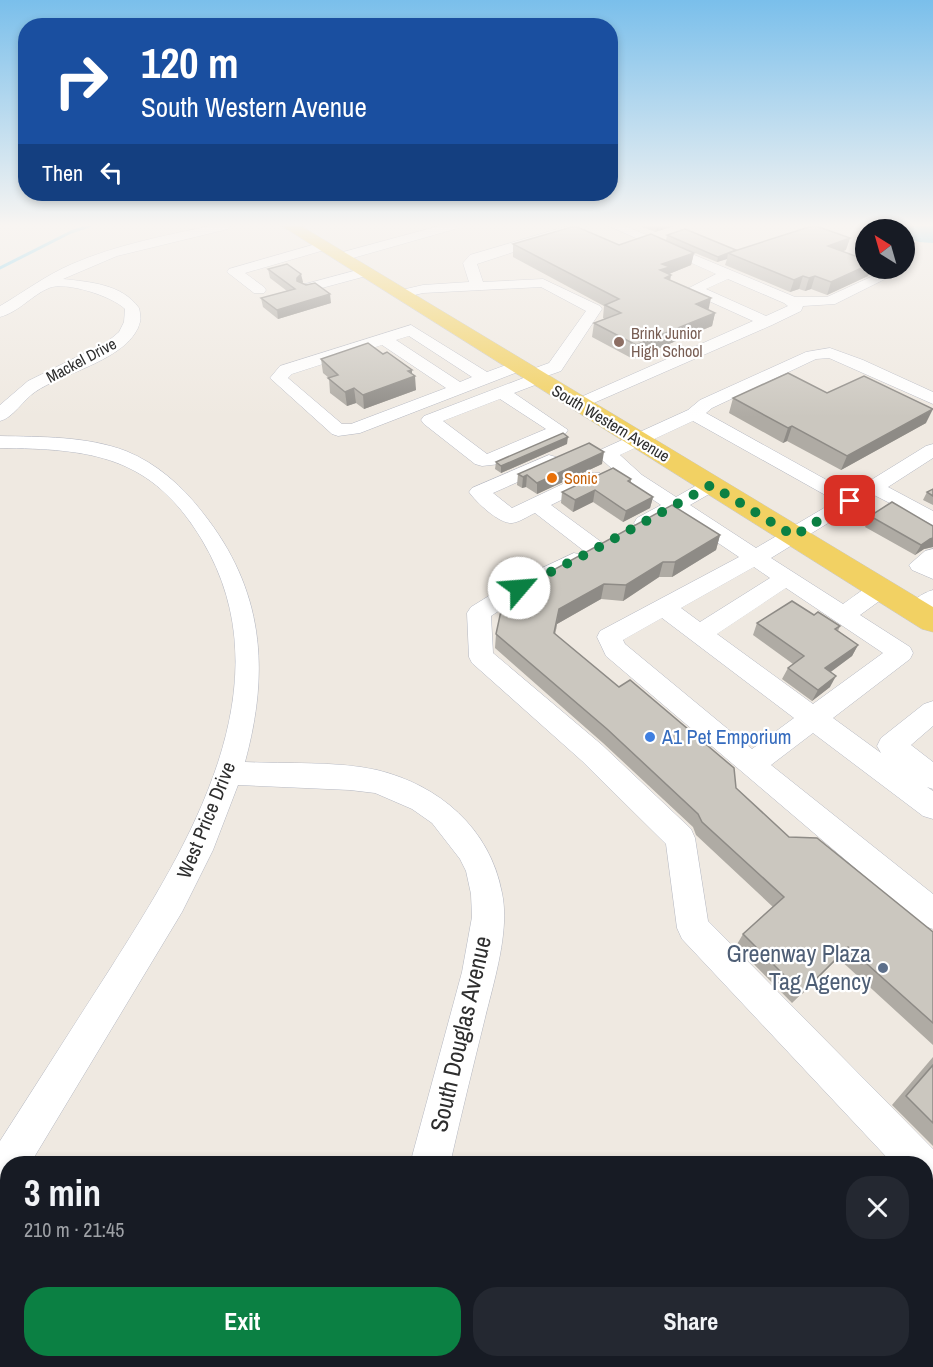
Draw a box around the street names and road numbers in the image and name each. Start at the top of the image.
street label: Mackel Drive [42,332,120,388]
street label: South Western Avenue [548,379,674,467]
street label: West Price Drive [170,757,241,882]
street label: South Douglas Avenue [422,933,498,1135]

